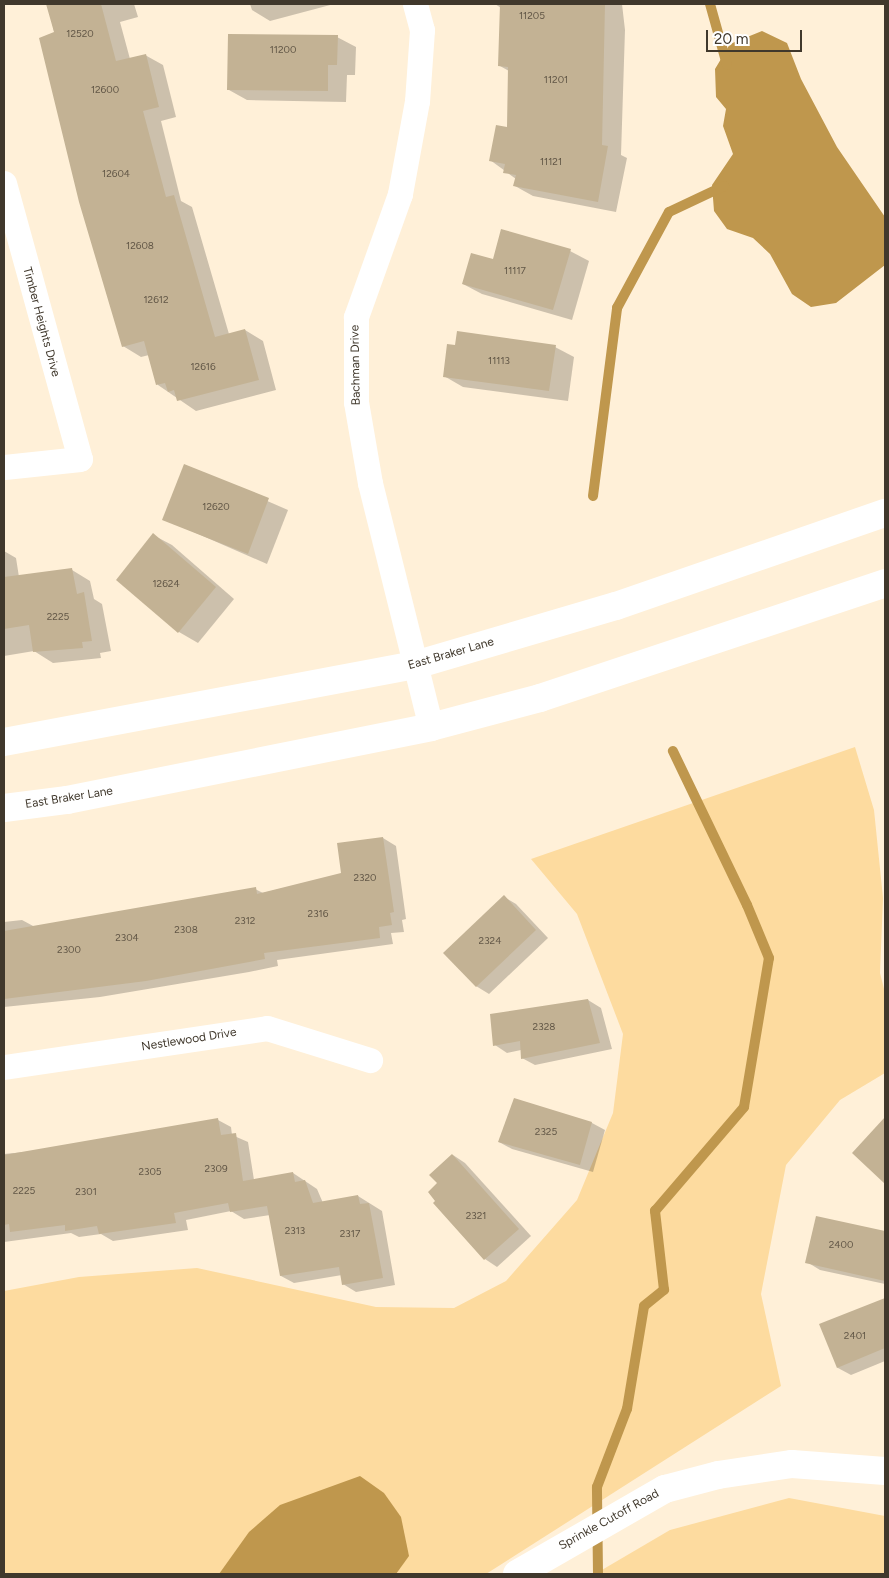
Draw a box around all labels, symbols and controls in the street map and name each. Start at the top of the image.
house number: 11205 [519,10,545,22]
scale bar [709,20,805,52]
house number: 12520 [66,28,94,40]
text: 20 m [714,30,748,48]
house number: 11200 [270,44,296,56]
house number: 11201 [544,74,568,86]
house number: 12600 [91,84,119,96]
house number: 11121 [540,156,562,168]
house number: 12604 [102,168,130,180]
house number: 12608 [126,240,154,252]
street label: Timber Heights Drive [19,265,63,379]
house number: 11117 [504,265,526,277]
house number: 12612 [143,294,169,306]
street label: Bachman Drive [348,325,364,405]
house number: 11113 [488,355,510,367]
house number: 12616 [190,361,216,373]
house number: 12620 [202,501,230,513]
house number: 12624 [152,578,180,590]
house number: 2225 [47,611,69,623]
street label: East Braker Lane [406,635,496,673]
street label: East Braker Lane [24,784,114,812]
house number: 2320 [353,872,377,884]
house number: 2316 [308,908,328,920]
house number: 2312 [235,915,255,927]
house number: 2308 [174,924,198,936]
house number: 2304 [115,932,139,944]
house number: 2324 [479,935,501,947]
house number: 2300 [57,944,81,956]
house number: 2328 [533,1021,555,1033]
street label: Nestlewood Drive [140,1025,238,1055]
house number: 2325 [535,1126,557,1138]
house number: 2309 [204,1163,228,1175]
house number: 2305 [138,1166,162,1178]
house number: 2225 [13,1185,35,1197]
house number: 2301 [75,1186,97,1198]
house number: 2321 [466,1210,486,1222]
house number: 2313 [285,1225,305,1237]
house number: 2317 [340,1228,360,1240]
house number: 2400 [829,1239,853,1251]
house number: 2401 [844,1330,866,1342]
street label: Sprinkle Cutoff Road [556,1486,662,1554]

